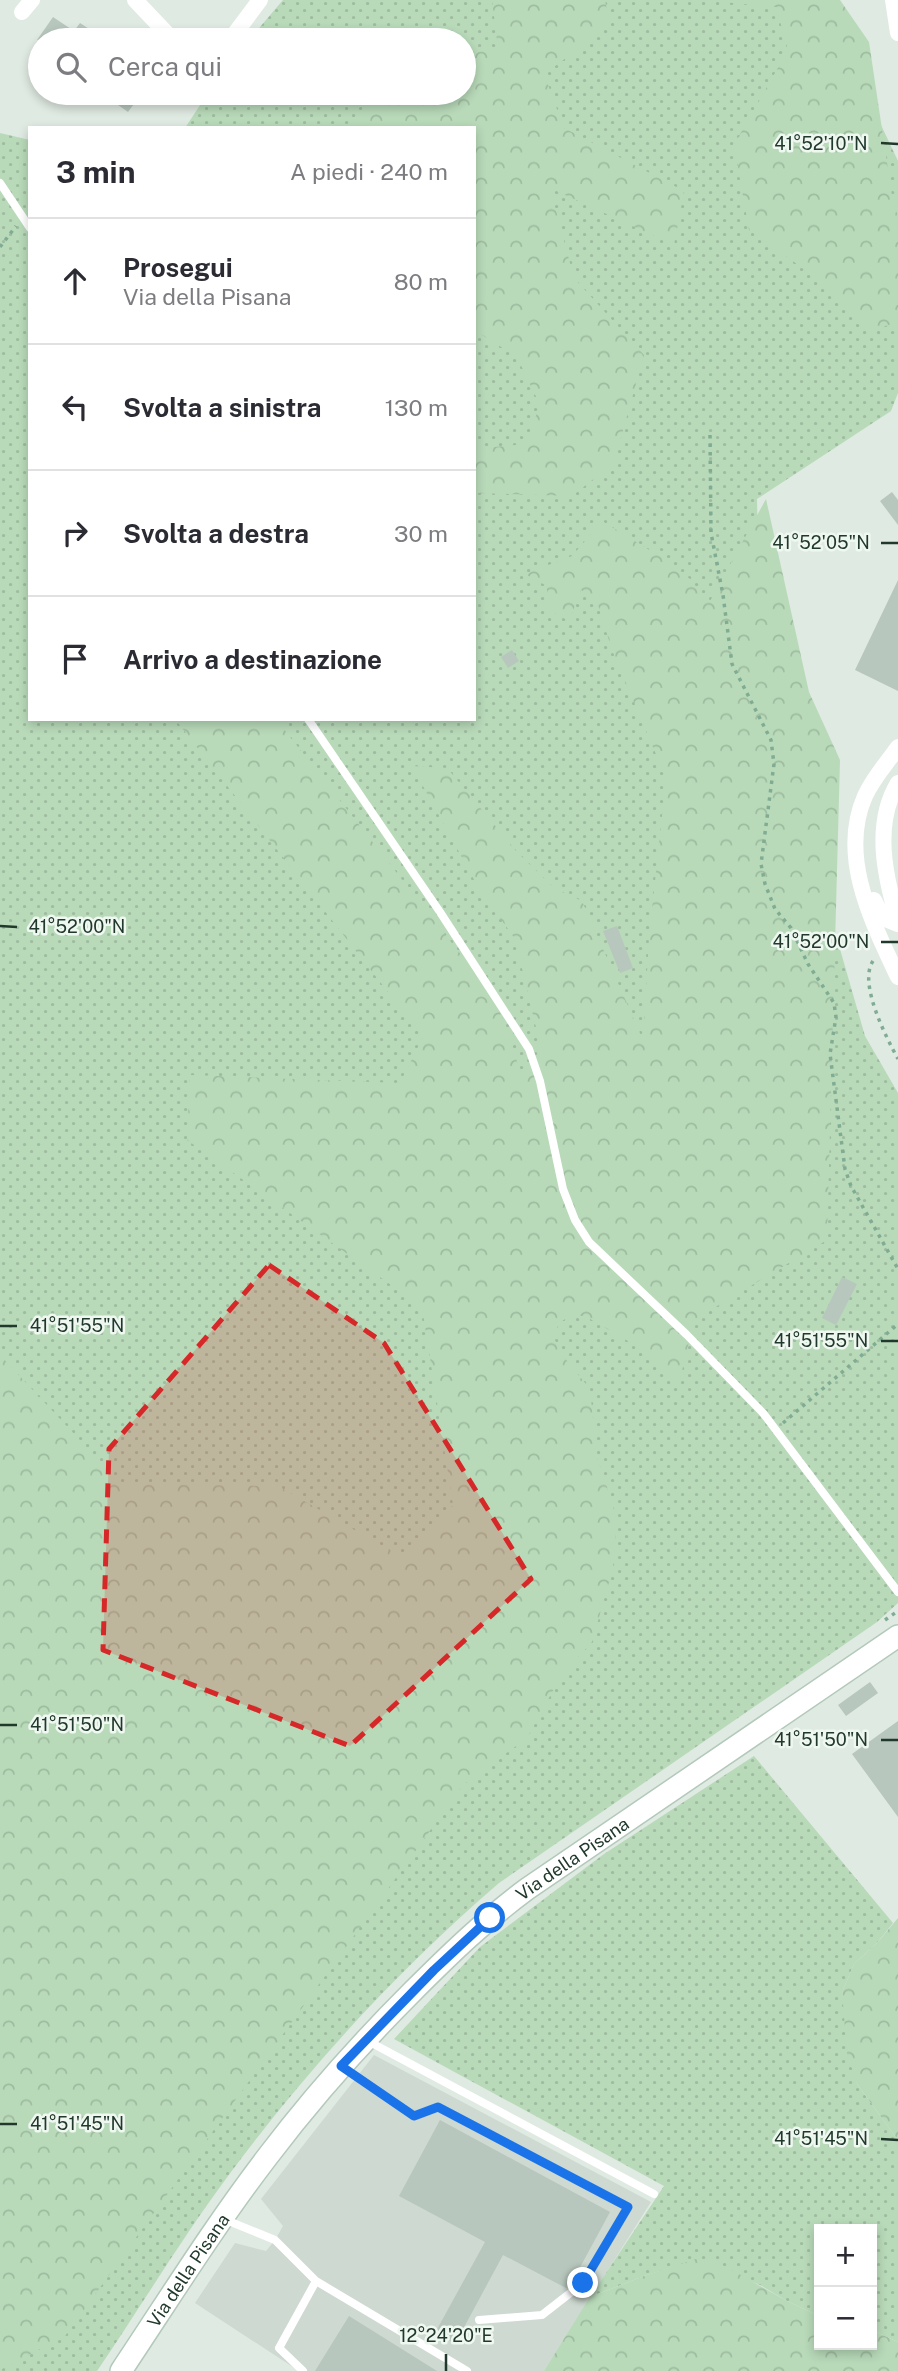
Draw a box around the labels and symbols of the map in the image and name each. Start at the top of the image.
text: 41°52'10"N [774,133,868,154]
text: 41°52'05"N [772,532,870,553]
text: 41°52'00"N [29,916,125,937]
text: 41°52'00"N [773,931,869,952]
text: 41°51'55"N [30,1315,124,1336]
text: 41°51'55"N [774,1330,868,1351]
text: 41°51'50"N [30,1714,124,1735]
text: 41°51'50"N [774,1729,868,1750]
street label: Via della Pisana [512,1812,632,1904]
route start [474,1902,505,1933]
text: 41°51'45"N [30,2113,124,2134]
text: 41°51'45"N [774,2128,868,2149]
street label: Via della Pisana [142,2209,233,2331]
route end [567,2267,598,2298]
text: 12°24'20"E [399,2325,493,2346]

